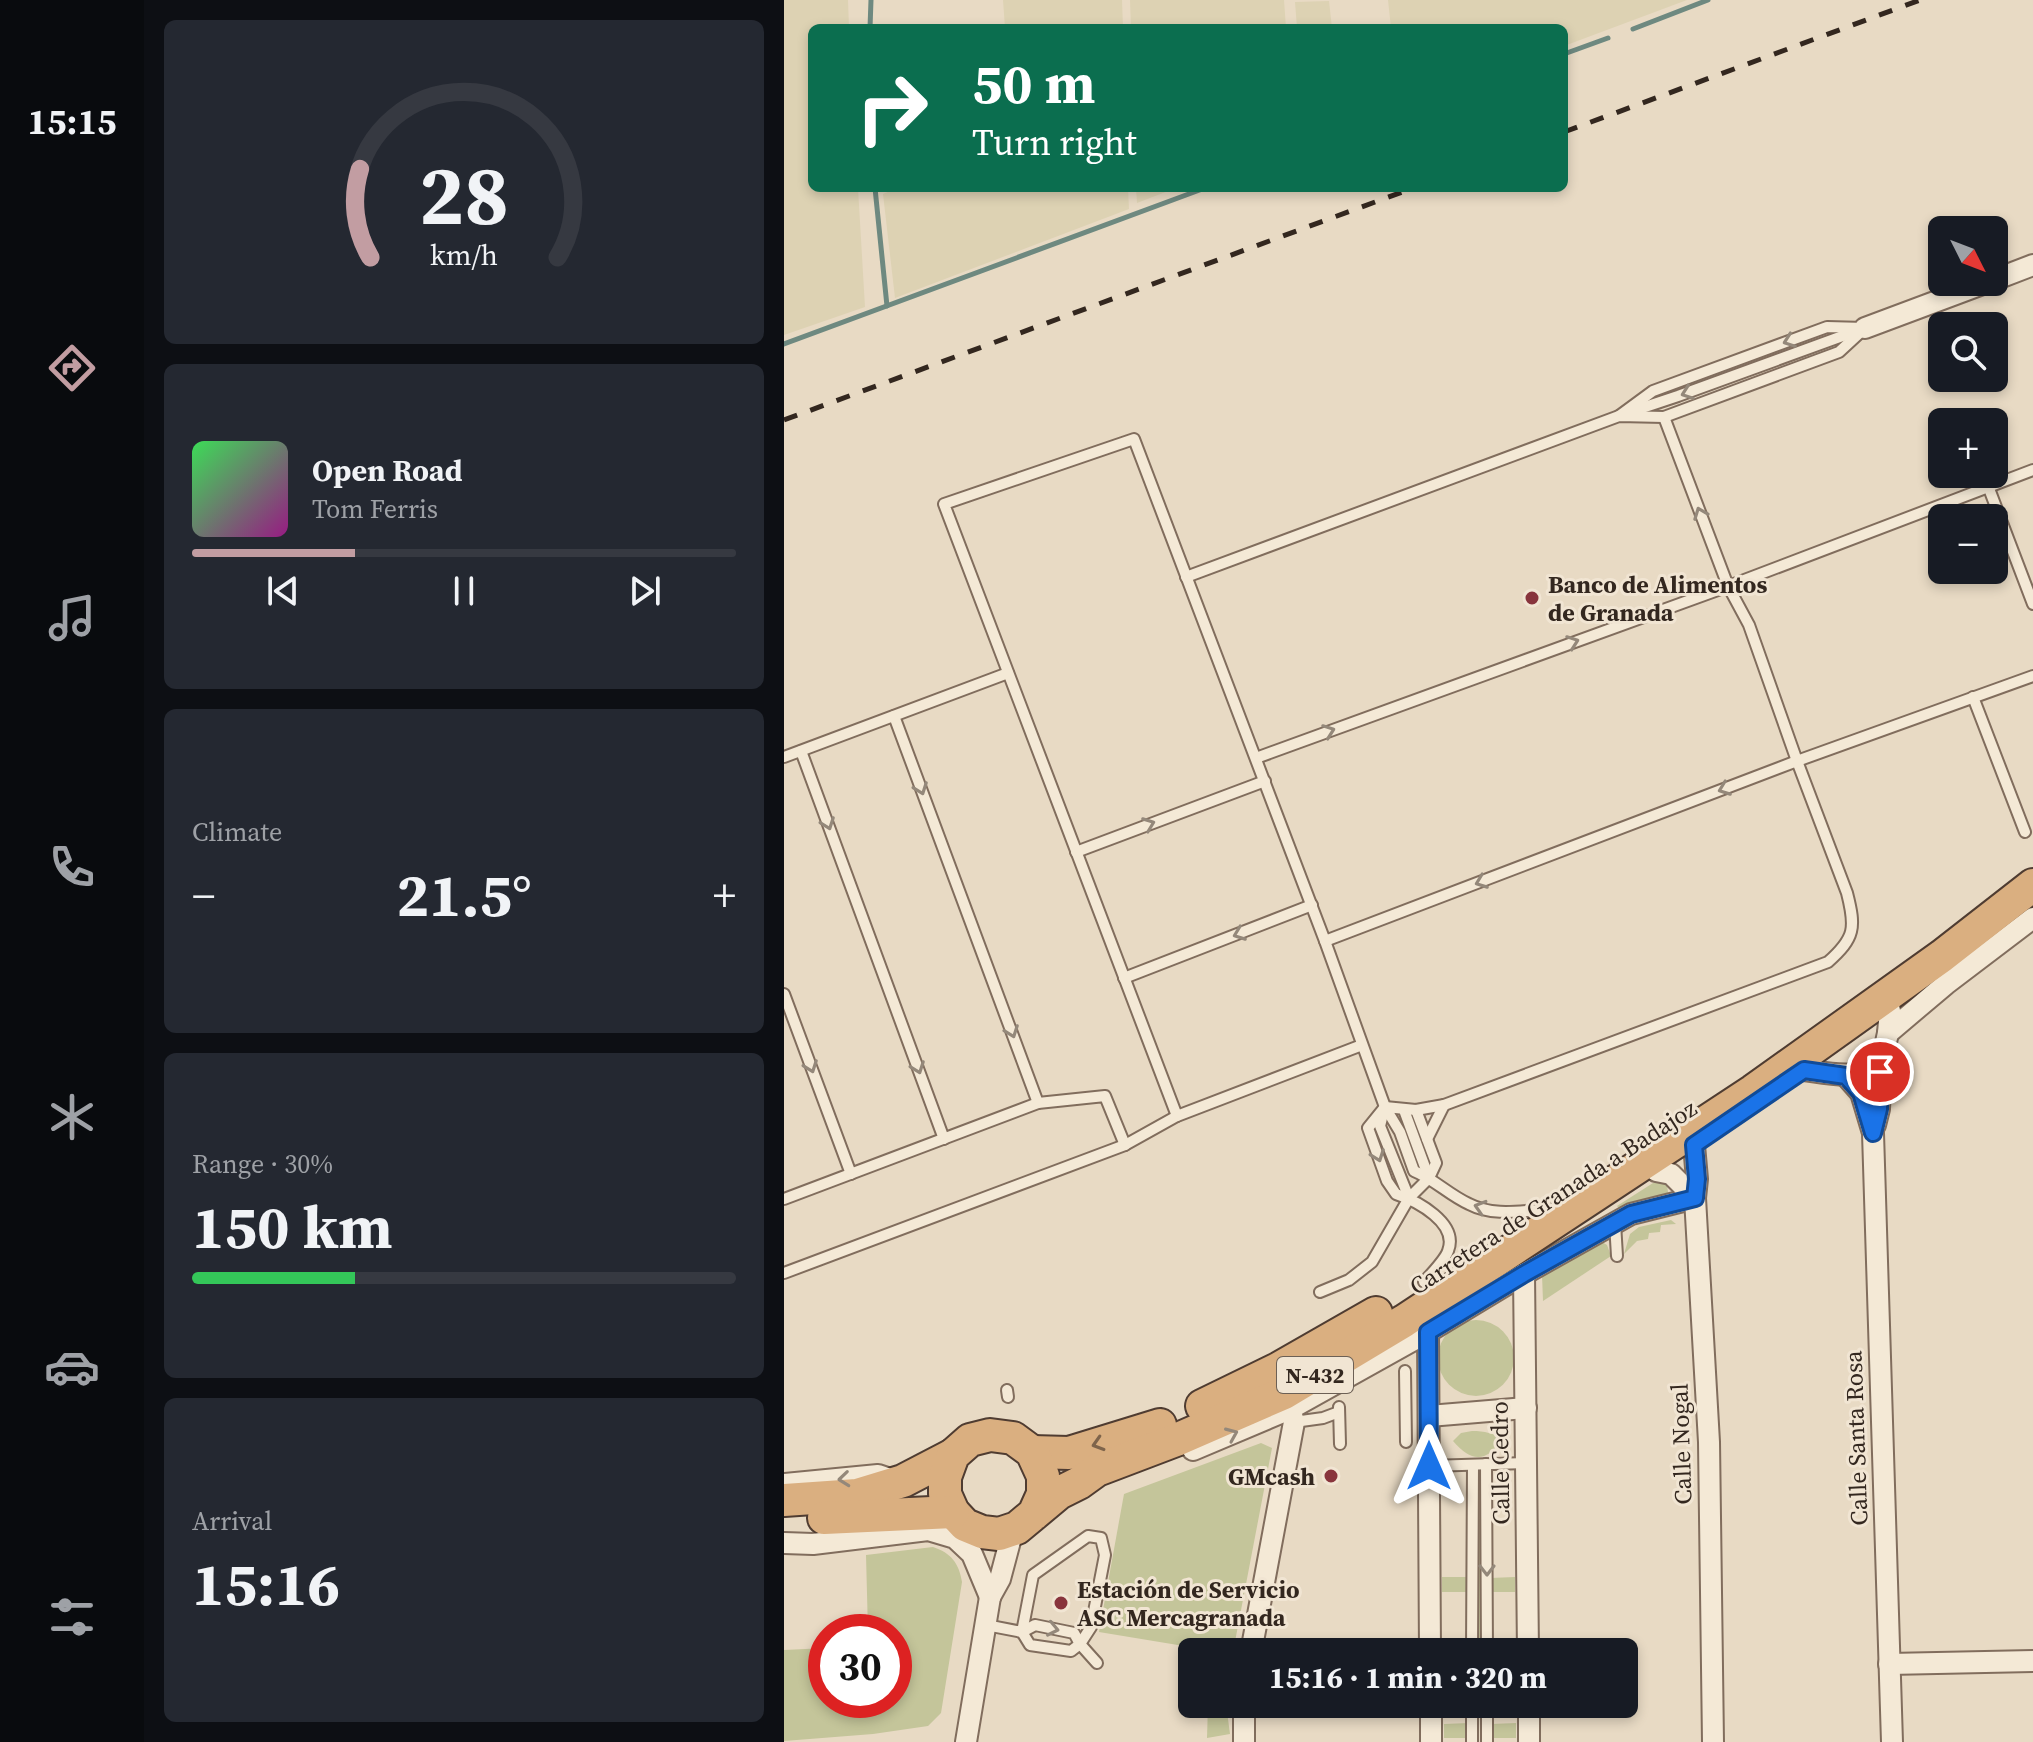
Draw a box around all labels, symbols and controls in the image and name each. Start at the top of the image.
text: 50 m [972,45,1095,122]
icon: right [840,56,944,160]
text: 15:15 [28,97,116,146]
text: Turn right [972,118,1137,167]
text: 28 [419,138,509,252]
north arrow [1928,216,2008,296]
map controls [1928,216,2008,584]
text: km/h [430,235,498,275]
button: search [1928,312,2008,392]
one-way arrow [1783,331,1797,348]
icon: directions [44,340,100,396]
one-way arrow [1681,383,1695,400]
button: + [1928,408,2008,488]
text: Open Road [312,450,463,491]
text: Tom Ferris [312,491,438,527]
button: − [1928,504,2008,584]
one-way arrow [1693,507,1710,521]
place label: Banco de Alimentos de Granada [1548,568,1767,629]
icon: previous [261,569,305,613]
icon: pause [442,569,486,613]
icon: next [623,569,667,613]
marker: Banco de Alimentos de Granada [1523,589,1541,607]
icon: music [44,590,100,646]
one-way arrow [1566,636,1580,652]
one-way arrow [1321,725,1335,741]
one-way arrow [1718,779,1732,796]
one-way arrow [912,781,928,795]
text: Climate [192,814,282,850]
one-way arrow [818,816,835,830]
one-way arrow [1141,818,1155,834]
icon: phone [44,839,100,895]
text: 21.5° [396,854,532,936]
text: − [192,865,215,926]
text: + [713,865,736,926]
one-way arrow [1475,872,1489,889]
one-way arrow [1233,924,1247,940]
one-way arrow [1002,1025,1019,1039]
pin [1846,1038,1914,1106]
icon: arrive [1858,1050,1902,1094]
one-way arrow [801,1059,818,1073]
one-way arrow [908,1060,925,1074]
icon: climate [44,1089,100,1145]
street label: Carretera de Granada a Badajoz [1403,1092,1703,1302]
text: Range · 30% [192,1146,333,1182]
one-way arrow [1368,1148,1385,1162]
text: 150 km [192,1186,393,1268]
one-way arrow [1474,1200,1487,1216]
icon: car [44,1339,100,1395]
street label: Calle Santa Rosa [1836,1349,1876,1526]
road number: N-432 [1277,1357,1353,1393]
street label: Calle Nogal [1662,1383,1700,1505]
street label: Calle Cedro [1482,1401,1518,1525]
position arrow [1387,1424,1471,1508]
one-way arrow [1224,1427,1238,1443]
one-way arrow [1092,1435,1105,1451]
place label: GMcash [1228,1460,1315,1493]
marker: GMcash [1322,1467,1340,1485]
one-way arrow [837,1470,850,1487]
text: Arrival [192,1503,272,1539]
text: 15:16 [192,1543,340,1625]
one-way arrow [1478,1564,1496,1577]
place label: Estación de Servicio ASC Mercagranada [1077,1573,1300,1634]
icon: filters [44,1589,100,1645]
marker: Estación de Servicio ASC Mercagranada [1052,1594,1070,1612]
speed limit sign: 30 [808,1614,912,1718]
one-way arrow [1046,1620,1059,1637]
text: 15:16 · 1 min · 320 m [1269,1657,1547,1698]

